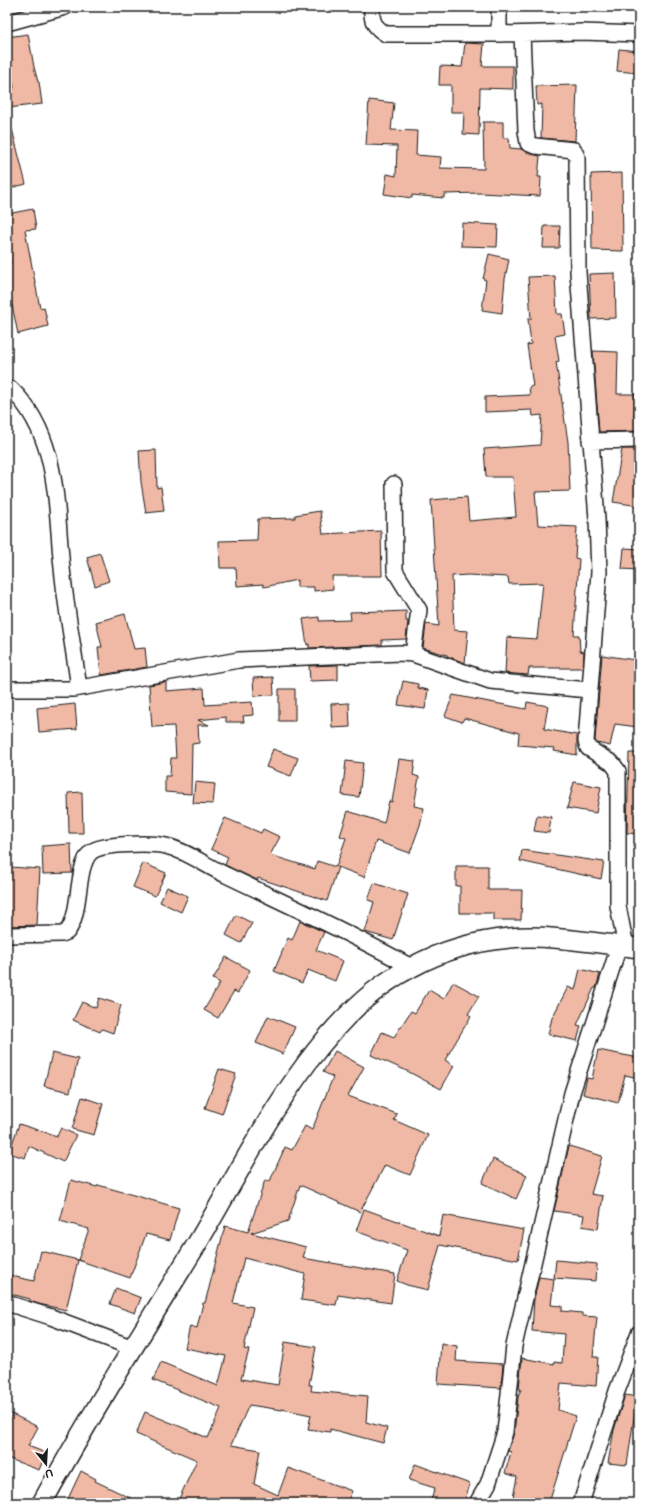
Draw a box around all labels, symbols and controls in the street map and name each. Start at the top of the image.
north arrow [26,1444,66,1484]
text: U [43,1466,55,1480]

